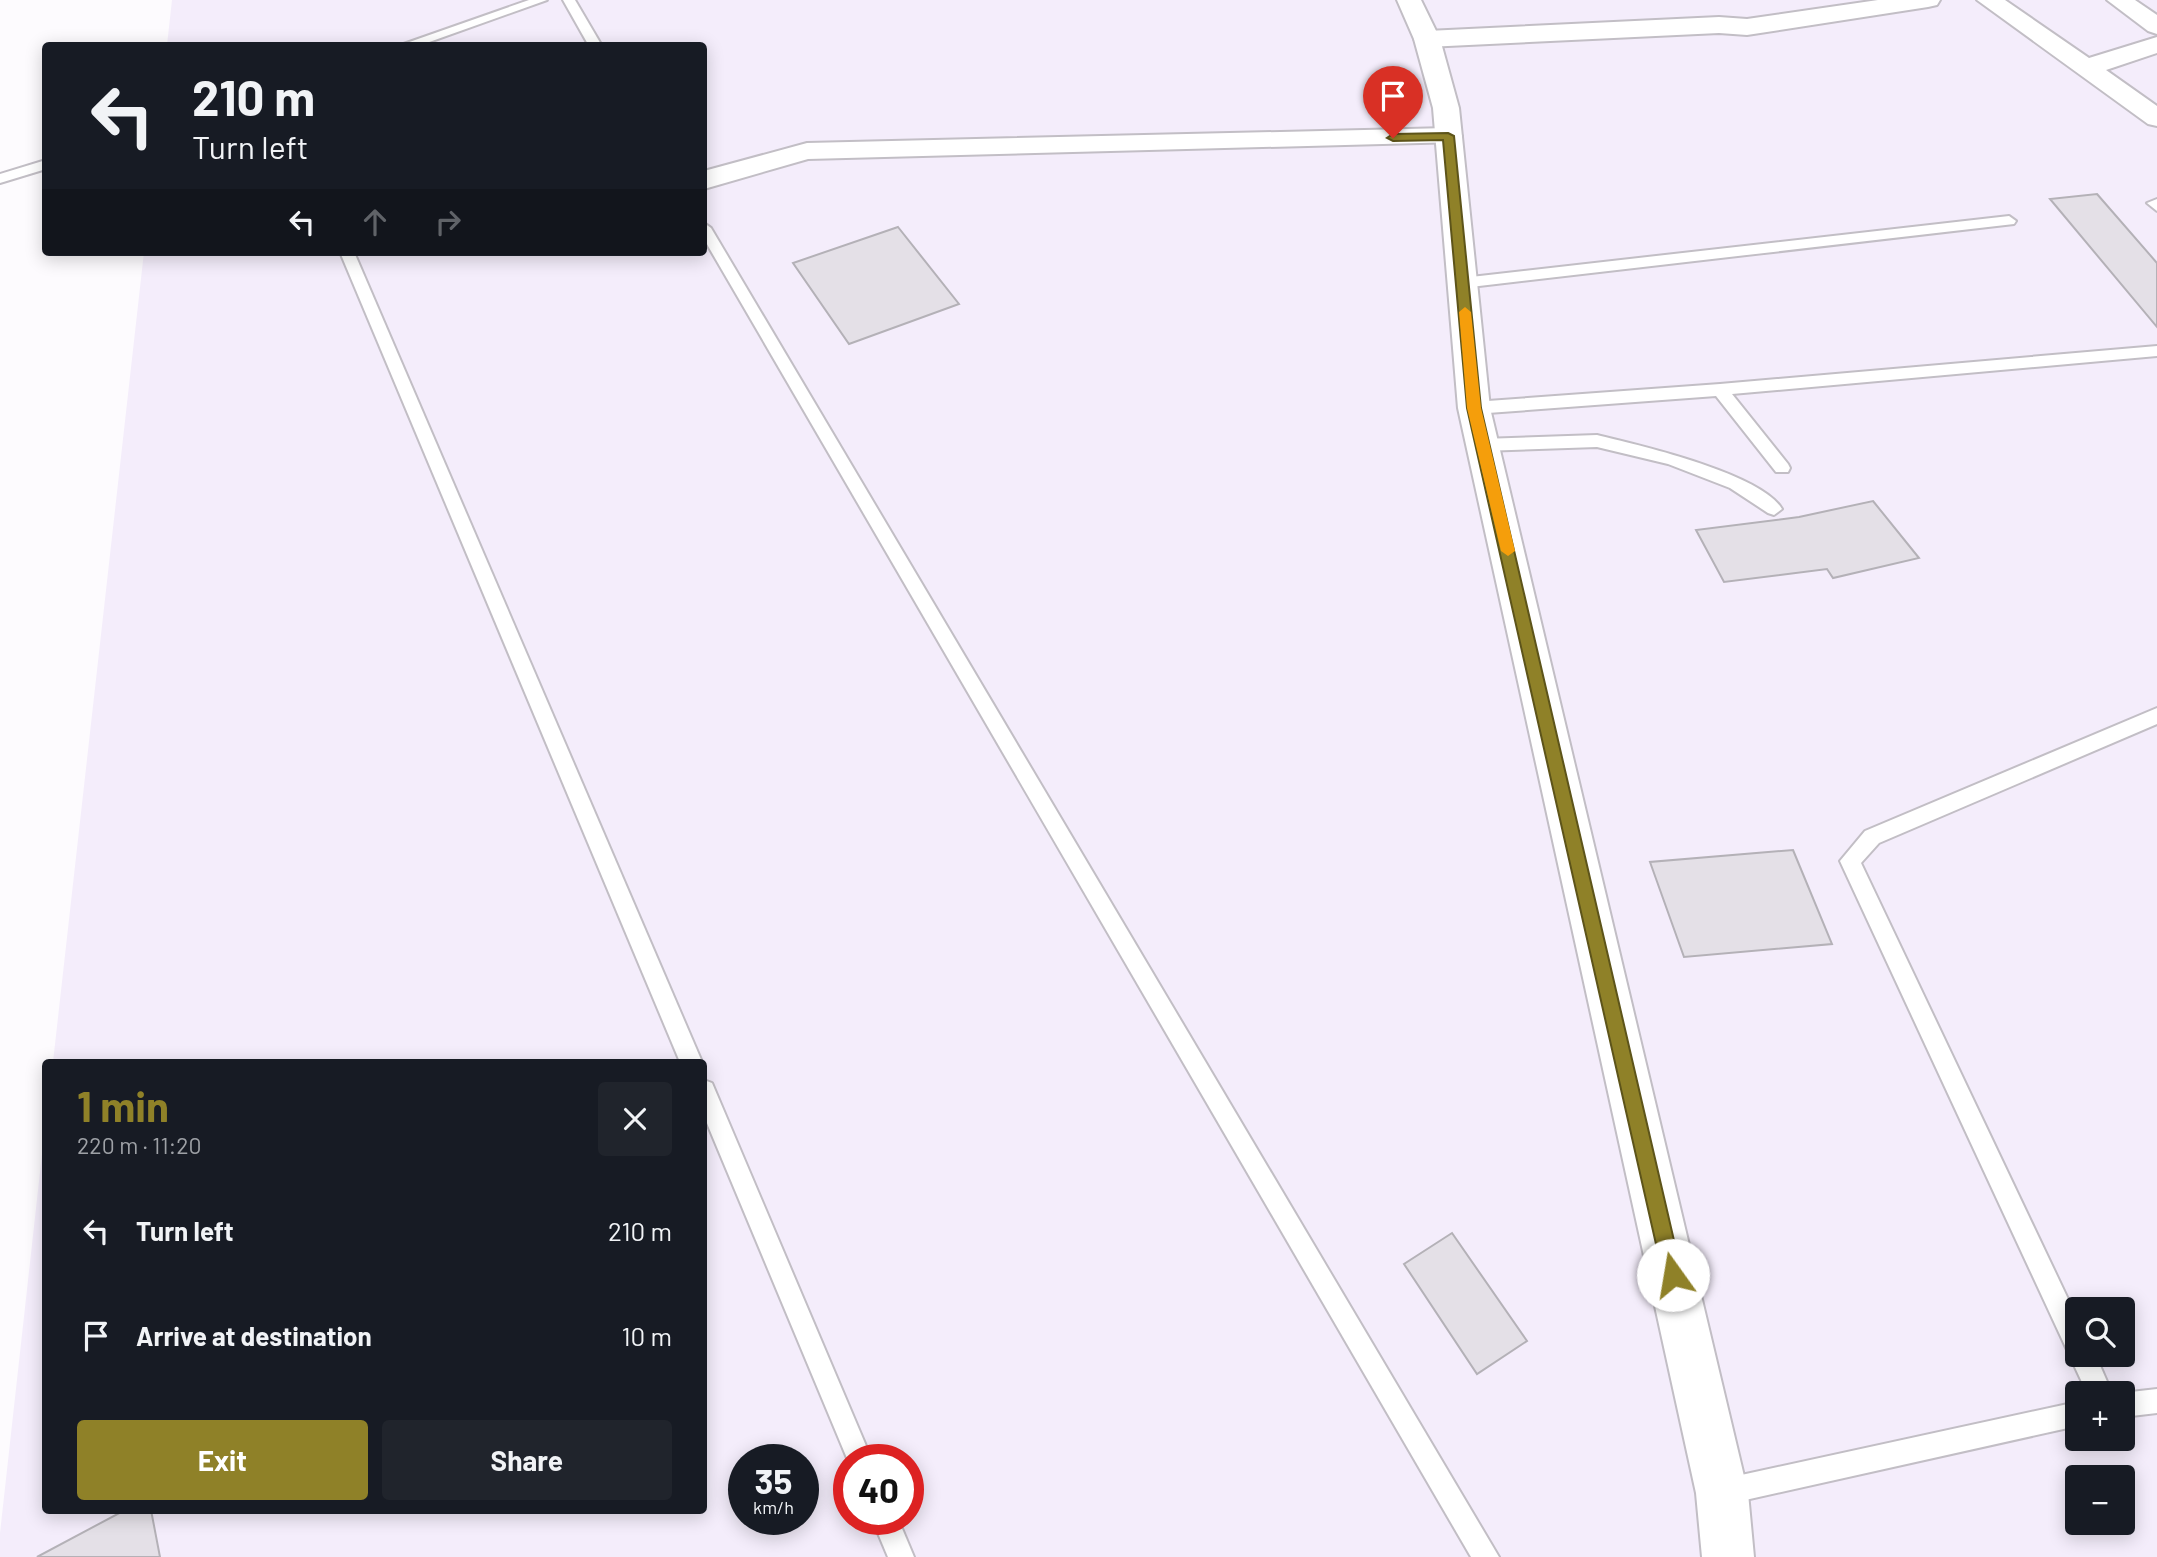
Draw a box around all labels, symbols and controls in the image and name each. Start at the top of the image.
pin [1363,66,1423,138]
text: 210 m [192,67,315,126]
icon: left [77,70,168,161]
icon: arrive [1374,77,1412,115]
text: Turn left [192,127,309,165]
icon: left [283,203,321,241]
icon: ahead [356,203,394,241]
icon: right [429,203,467,241]
text: 1 min [77,1080,169,1130]
button: close [598,1082,672,1156]
text: 220 m · 11:20 [77,1131,202,1159]
icon: left [77,1212,115,1250]
text: Turn left [136,1215,234,1246]
text: 210 m [608,1215,672,1246]
position arrow [1636,1238,1710,1312]
map controls [2065,1297,2135,1535]
button: search [2065,1297,2135,1367]
icon: arrive [77,1317,115,1355]
text: Arrive at destination [136,1320,372,1351]
text: 10 m [622,1320,672,1351]
button: + [2065,1381,2135,1451]
button: Exit [77,1420,368,1500]
button: Share [382,1420,672,1500]
speed limit sign: 40 [833,1444,924,1535]
text: 35 [755,1459,792,1501]
button: − [2065,1465,2135,1535]
text: km/h [753,1496,794,1518]

